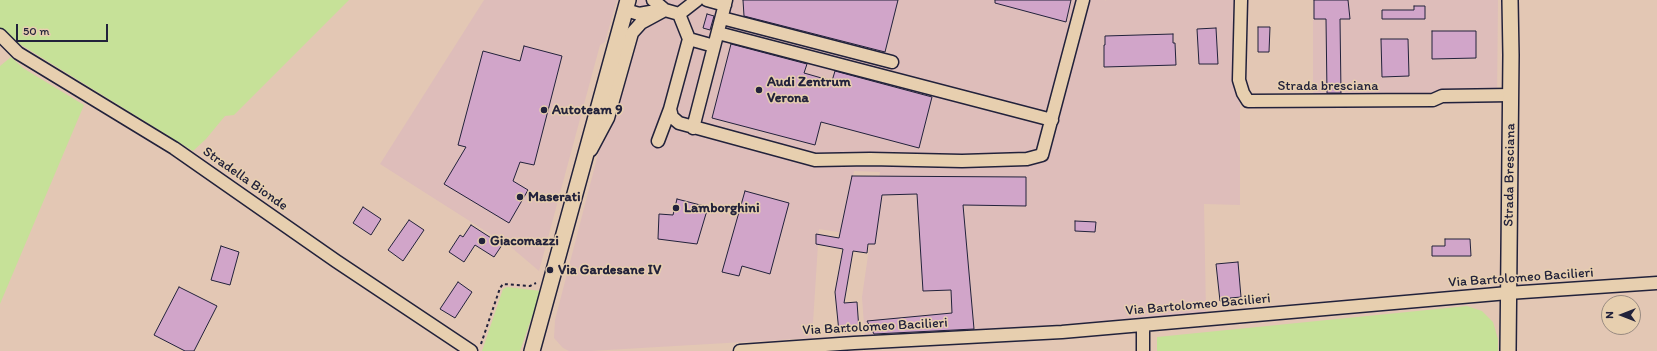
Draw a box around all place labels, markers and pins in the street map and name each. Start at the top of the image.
place label: Audi Zentrum Verona [767,74,851,106]
marker: Audi Zentrum Verona [754,85,764,95]
place label: Autoteam 9 [552,102,622,118]
marker: Autoteam 9 [539,105,549,115]
place label: Maserati [528,189,581,205]
marker: Maserati [515,192,525,202]
place label: Lamborghini [684,200,760,216]
marker: Lamborghini [671,203,681,213]
place label: Giacomazzi [490,233,559,249]
marker: Giacomazzi [477,236,487,246]
place label: Via Gardesane IV [558,262,661,278]
marker: Via Gardesane IV [545,265,555,275]

